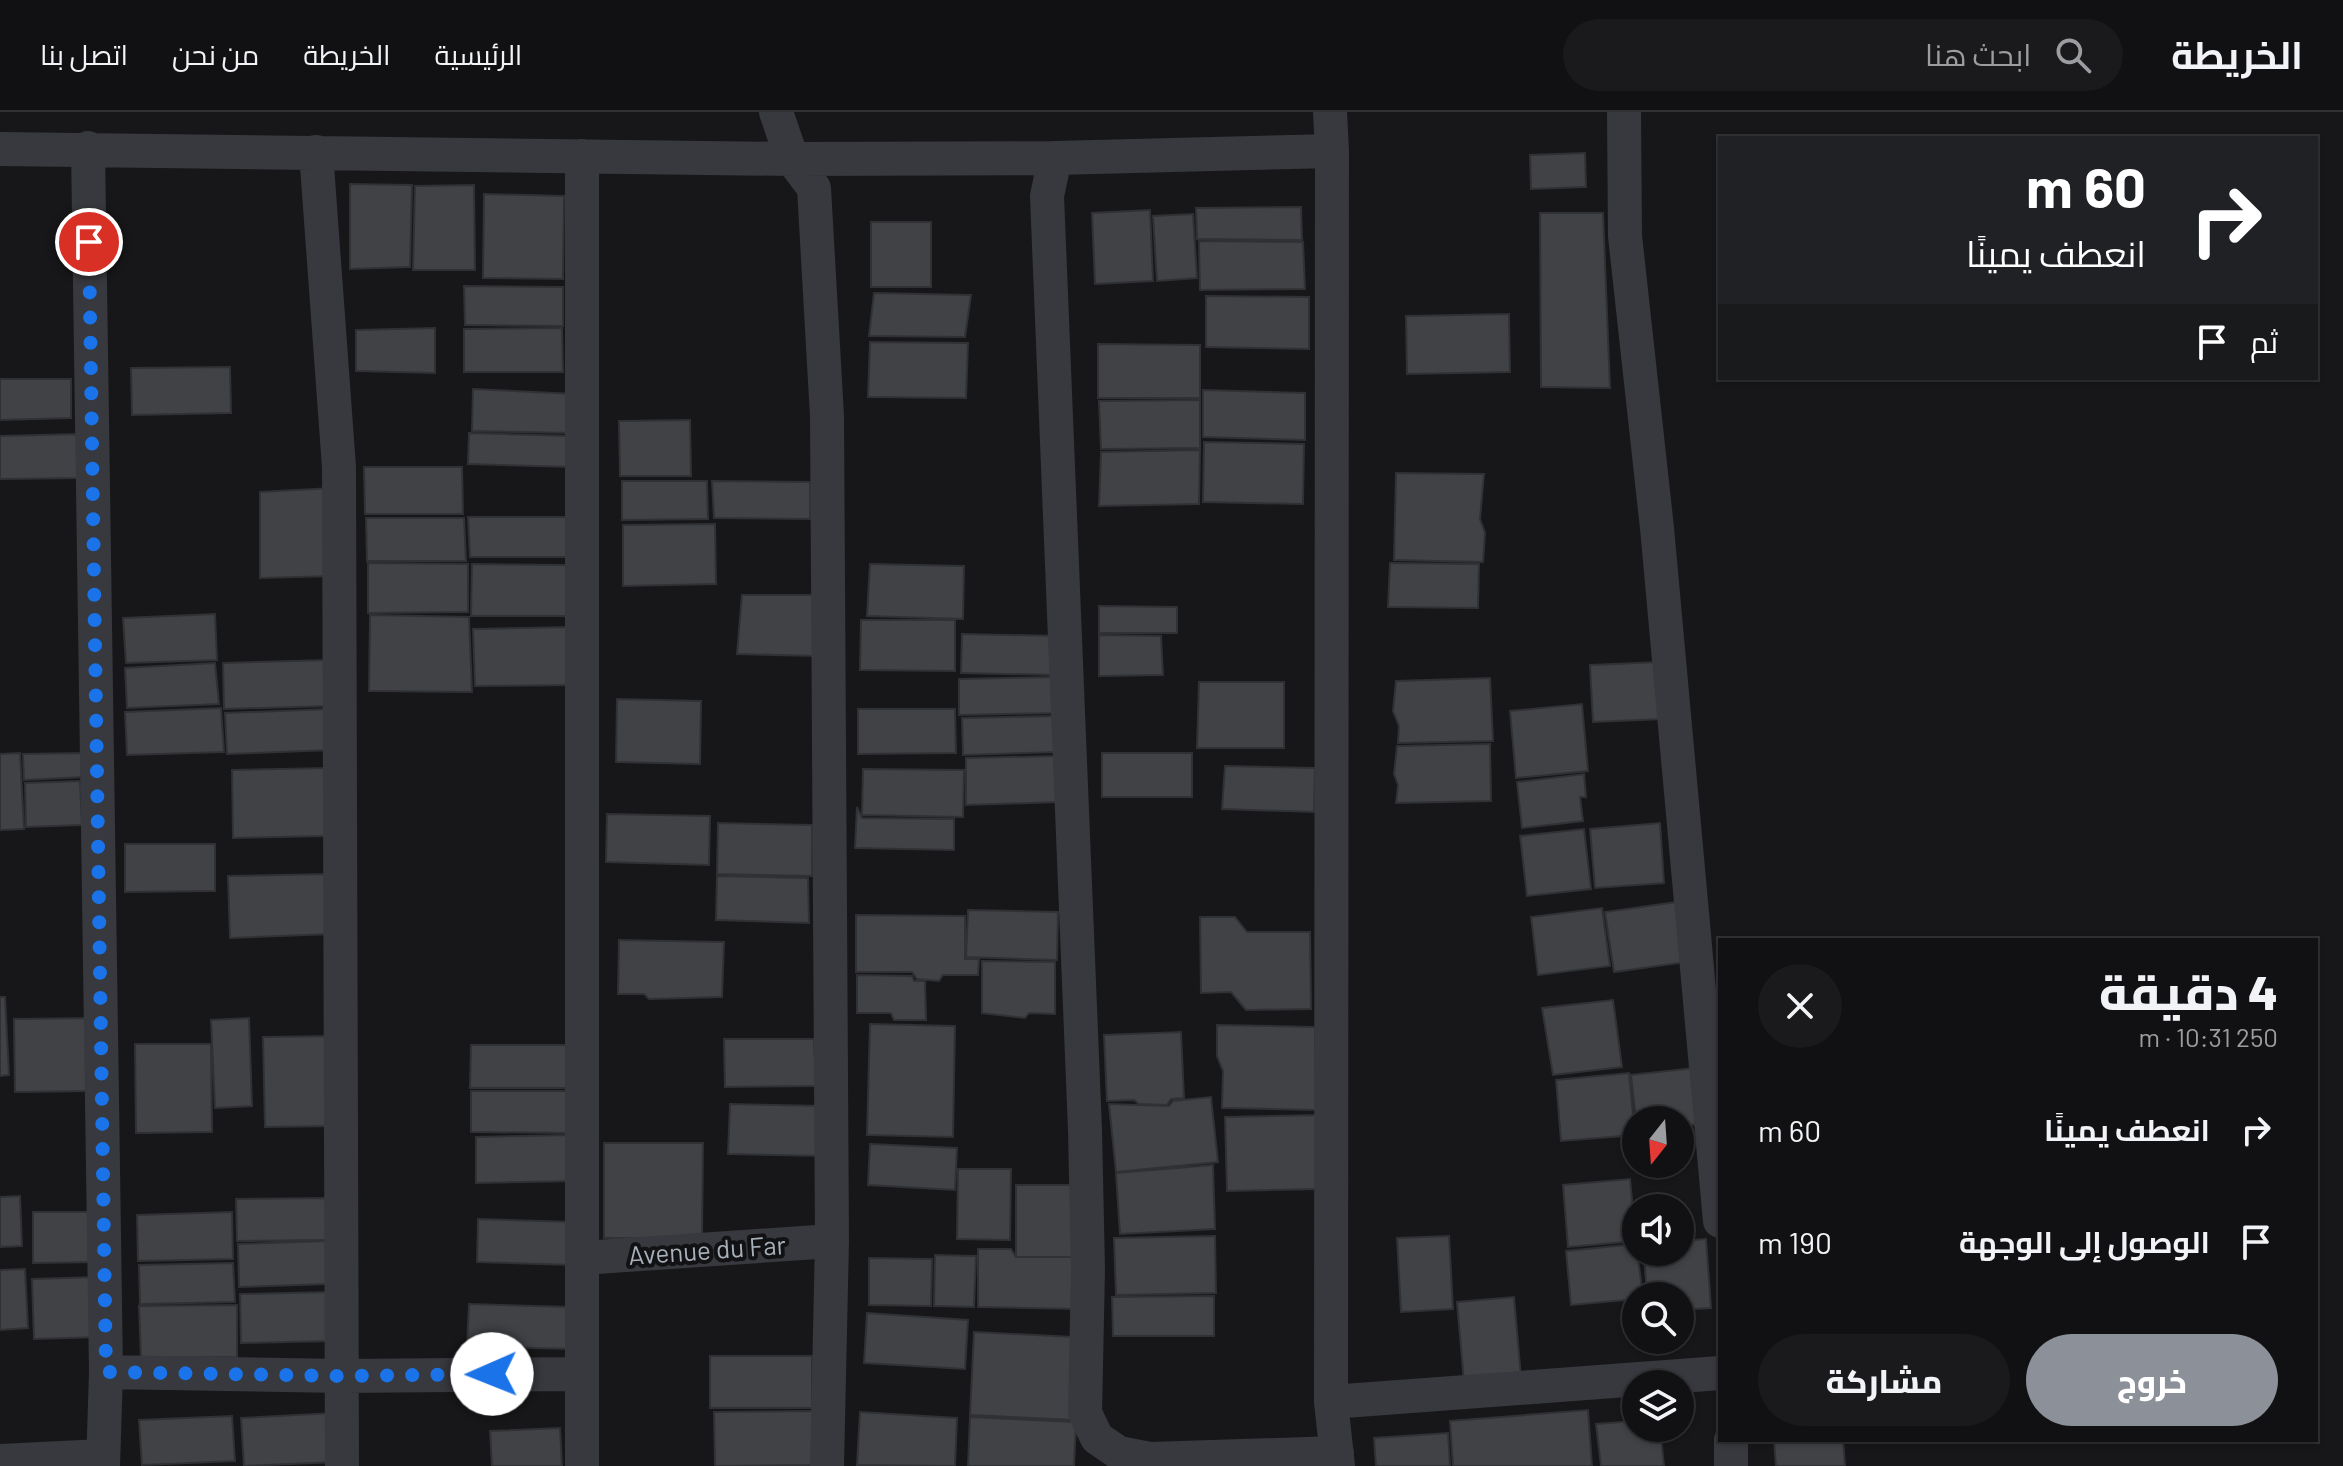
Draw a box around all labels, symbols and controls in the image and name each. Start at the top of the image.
search box [1563,19,2123,91]
text: الخريطة [2171,31,2303,77]
icon: search [2051,33,2095,77]
text: ابحث هنا [1925,36,2031,72]
text: اتصل بنا [40,37,128,71]
text: من نحن [172,37,259,71]
text: الخريطة [303,37,391,71]
text: الرئيسية [435,37,522,71]
text: 60 m [2026,152,2146,219]
icon: right [2174,168,2278,272]
pin [55,208,123,276]
icon: arrive [67,220,111,264]
text: انعطف يمينًا [1966,231,2146,274]
icon: arrive [2190,320,2234,364]
text: ثم [2250,323,2278,359]
text: 4 دقيقة [2099,962,2278,1020]
button: close [1758,964,1842,1048]
text: 250 m · 10:31 [2139,1021,2278,1052]
north arrow [1622,1106,1694,1178]
map controls [1622,1106,1694,1442]
icon: right [2234,1108,2278,1152]
text: انعطف يمينًا [2044,1111,2210,1147]
text: 60 m [1758,1112,1821,1148]
button: sound [1622,1194,1694,1266]
icon: arrive [2234,1220,2278,1264]
text: الوصول إلى الوجهة [1959,1223,2210,1259]
text: 190 m [1758,1224,1832,1260]
street label: Avenue du Far [627,1228,787,1270]
button: search [1622,1282,1694,1354]
position arrow [450,1332,534,1416]
button: مشاركة [1758,1334,2010,1426]
button: خروج [2026,1334,2278,1426]
button: layers [1622,1370,1694,1442]

